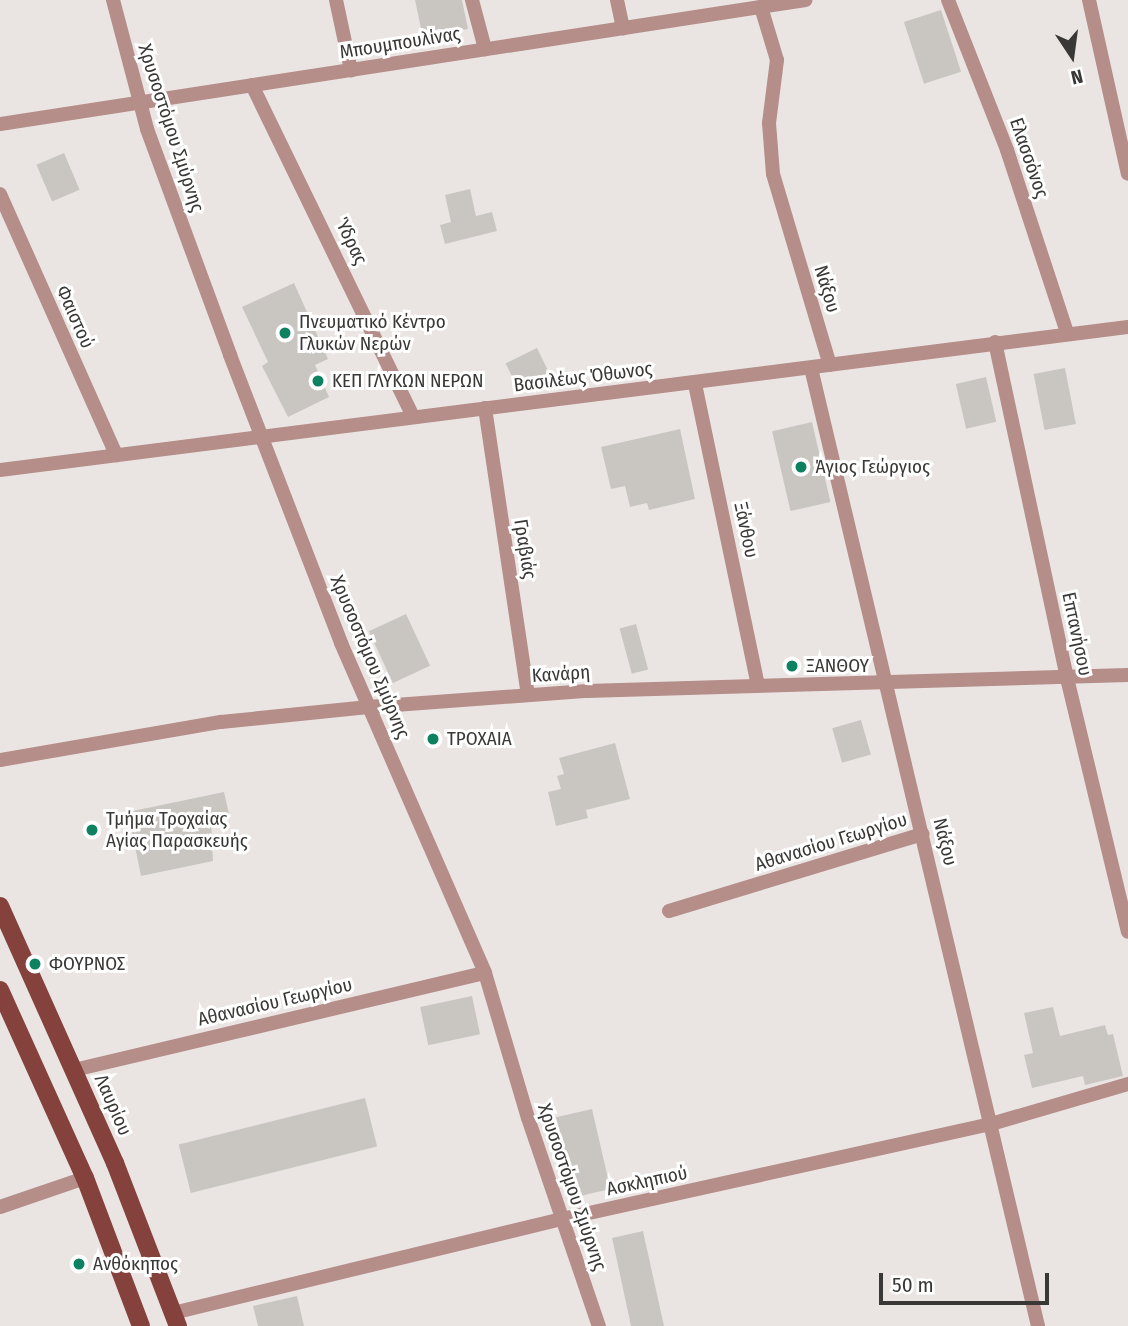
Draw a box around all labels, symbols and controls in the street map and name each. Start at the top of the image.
north arrow [1037,21,1107,91]
street label: Μπουμπουλίνας [338,22,462,64]
street label: Χρυσοστόμου Σμύρνης [133,41,209,215]
text: N [1069,64,1085,89]
street label: Ελασσόνος [1005,115,1053,201]
street label: Ύδρας [330,214,372,268]
street label: Νάξου [809,263,845,315]
street label: Φαιστού [51,282,99,352]
place label: Πνευματικό Κέντρο Γλυκών Νερών [299,311,446,355]
marker: Πνευματικό Κέντρο Γλυκών Νερών [277,325,293,341]
street label: Βασιλέως Όθωνος [512,357,654,397]
place label: ΚΕΠ ΓΛΥΚΩΝ ΝΕΡΩΝ [332,370,483,392]
marker: ΚΕΠ ΓΛΥΚΩΝ ΝΕΡΩΝ [310,373,326,389]
place label: Άγιος Γεώργιος [815,456,930,478]
marker: Άγιος Γεώργιος [793,459,809,475]
street label: Ξάνθου [729,500,763,560]
street label: Γραβιάς [509,517,541,581]
street label: Χρυσοστόμου Σμύρνης [325,572,415,742]
street label: Επτανήσου [1057,590,1097,678]
place label: ΞΑΝΘΟΥ [806,655,869,677]
marker: ΞΑΝΘΟΥ [784,658,800,674]
street label: Κανάρη [531,661,591,687]
place label: ΤΡΟΧΑΙΑ [447,728,512,750]
marker: ΤΡΟΧΑΙΑ [425,731,441,747]
place label: Τμήμα Τροχαίας Αγίας Παρασκευής [106,808,248,852]
street label: Αθανασίου Γεωργίου [752,808,910,876]
street label: Νάξου [928,816,962,868]
marker: Τμήμα Τροχαίας Αγίας Παρασκευής [84,822,100,838]
place label: ΦΟΥΡΝΟΣ [49,953,125,975]
marker: ΦΟΥΡΝΟΣ [27,956,43,972]
street label: Αθανασίου Γεωργίου [196,973,354,1031]
street label: Λαυρίου [89,1071,137,1139]
street label: Χρυσοστόμου Σμύρνης [533,1100,611,1274]
street label: Ασκληπιού [604,1161,690,1201]
place label: Ανθόκηπος [93,1253,178,1275]
marker: Ανθόκηπος [71,1256,87,1272]
scale bar [883,1260,1053,1304]
text: 50 m [892,1272,934,1298]

